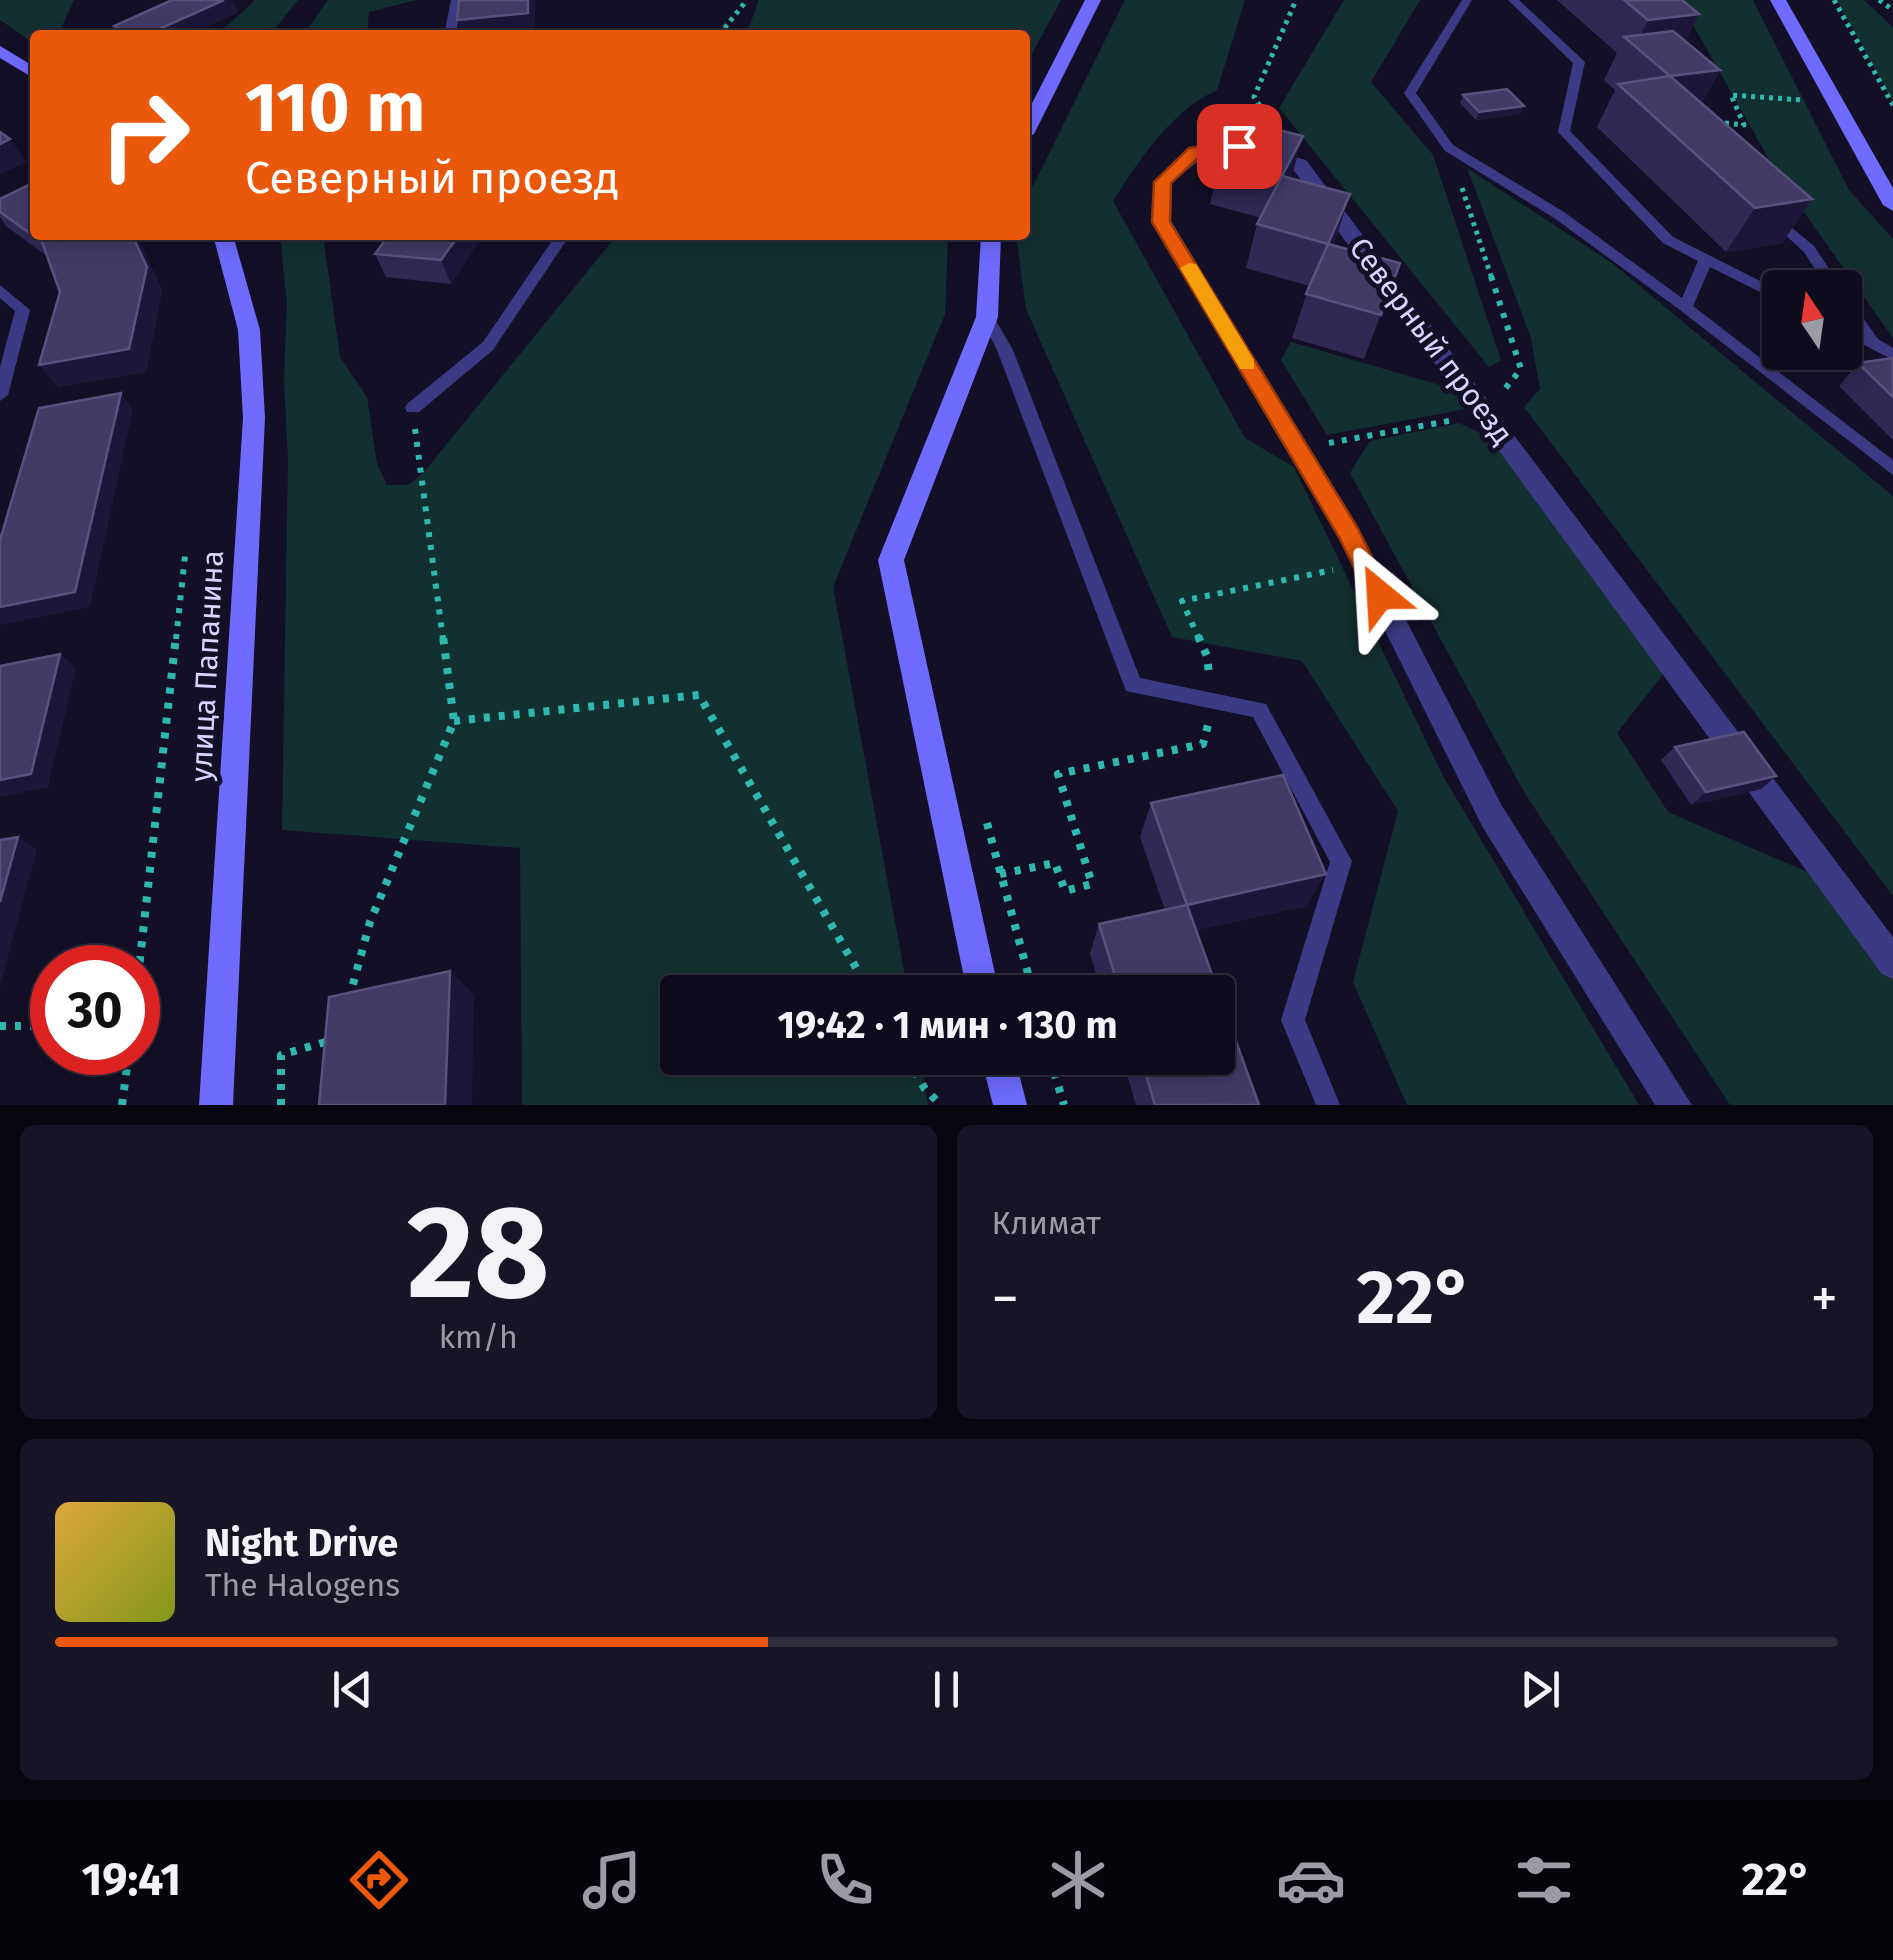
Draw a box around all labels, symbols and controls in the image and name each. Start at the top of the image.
text: 110 m [245,66,425,150]
icon: right [80,70,210,200]
pin [1197,104,1282,189]
icon: arrive [1212,119,1267,174]
text: Северный проезд [245,151,619,205]
street label: Северный проезд [1342,231,1520,451]
north arrow [1762,270,1862,370]
map controls [1762,270,1862,370]
position arrow [1328,543,1432,647]
street label: улица Папанина [183,549,231,783]
speed limit sign: 30 [30,945,160,1075]
text: 19:42 · 1 мин · 130 m [777,1002,1118,1048]
text: 28 [407,1175,550,1331]
text: Климат [992,1204,1101,1242]
text: 22° [1356,1253,1473,1343]
text: − [992,1266,1019,1332]
text: + [1811,1266,1838,1332]
text: km/h [439,1318,518,1356]
text: Night Drive [205,1520,398,1566]
text: The Halogens [205,1566,400,1604]
icon: previous [325,1662,380,1717]
icon: pause [919,1662,974,1717]
icon: next [1513,1662,1568,1717]
icon: directions [344,1845,414,1915]
icon: music [577,1845,647,1915]
icon: phone [810,1845,880,1915]
icon: climate [1043,1845,1113,1915]
icon: car [1276,1845,1346,1915]
icon: filters [1509,1845,1579,1915]
text: 19:41 [81,1853,181,1907]
text: 22° [1742,1853,1812,1907]

